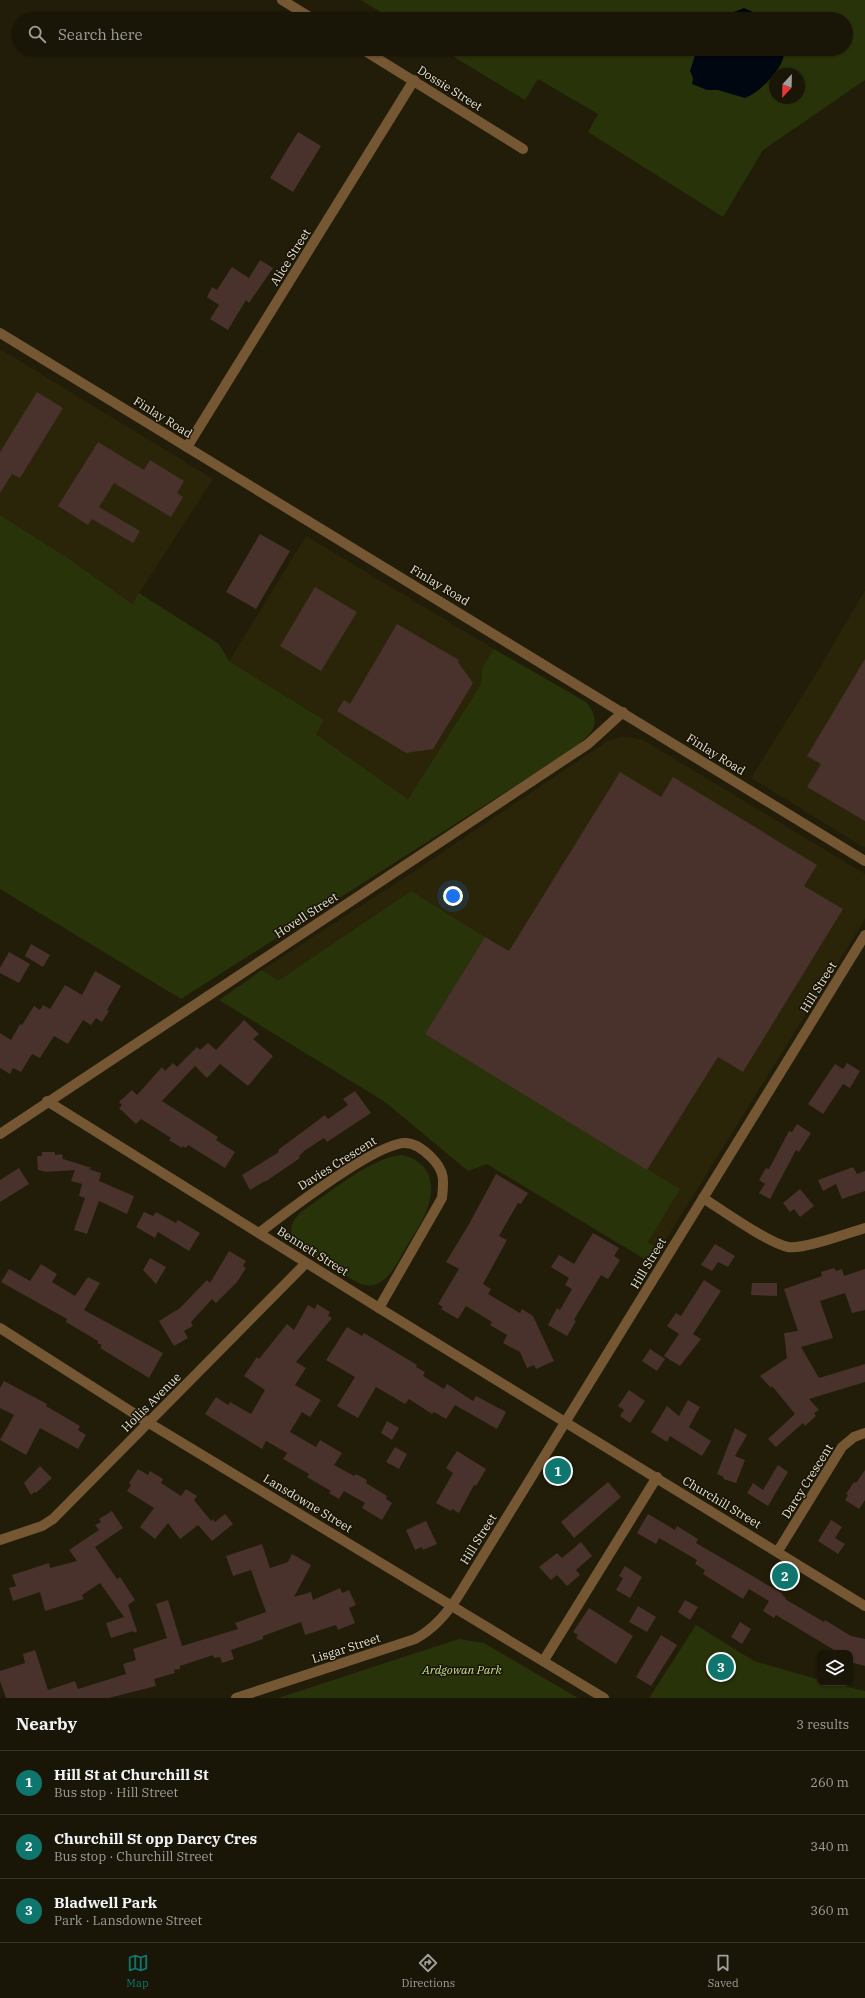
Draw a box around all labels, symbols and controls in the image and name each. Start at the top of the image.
search box [12,12,853,56]
icon: search [26,23,48,45]
text: Search here [58,25,143,44]
street label: Dossie Street [415,62,485,114]
north arrow [769,68,805,104]
street label: Alice Street [267,226,313,288]
street label: Finlay Road [131,393,195,441]
street label: Finlay Road [408,561,472,609]
street label: Finlay Road [684,730,748,778]
your location [443,886,463,906]
street label: Hovell Street [272,889,340,941]
street label: Hill Street [797,959,839,1015]
street label: Davies Crescent [295,1133,379,1193]
street label: Bennett Street [275,1223,351,1279]
street label: Hill Street [627,1235,669,1291]
street label: Hollis Avenue [118,1369,184,1435]
street label: Darcy Crescent [778,1441,836,1521]
pin: 1 [545,1456,571,1486]
street label: Lansdowne Street [261,1471,355,1535]
street label: Churchill Street [680,1473,764,1531]
street label: Hill Street [457,1511,499,1567]
pin: 2 [772,1561,798,1591]
street label: Lisgar Street [310,1630,382,1666]
map controls [817,1650,853,1686]
button: layers [817,1650,853,1686]
pin: 3 [708,1652,734,1682]
park label: Ardgowan Park [421,1662,503,1677]
text: Nearby [16,1713,77,1735]
text: 3 results [796,1716,849,1733]
text: Hill St at Churchill St [54,1765,209,1784]
text: 1 [25,1774,33,1791]
text: 260 m [810,1774,849,1791]
text: Bus stop · Hill Street [54,1784,178,1801]
text: Churchill St opp Darcy Cres [54,1829,257,1848]
text: 2 [25,1838,33,1855]
text: 340 m [810,1838,849,1855]
text: Bus stop · Churchill Street [54,1848,213,1865]
text: Bladwell Park [54,1893,157,1912]
text: 3 [25,1902,33,1919]
text: 360 m [810,1902,849,1919]
text: Park · Lansdowne Street [54,1912,202,1929]
tab: Map [126,1952,149,1990]
tab: Directions [401,1952,455,1990]
tab: Saved [708,1952,739,1990]

